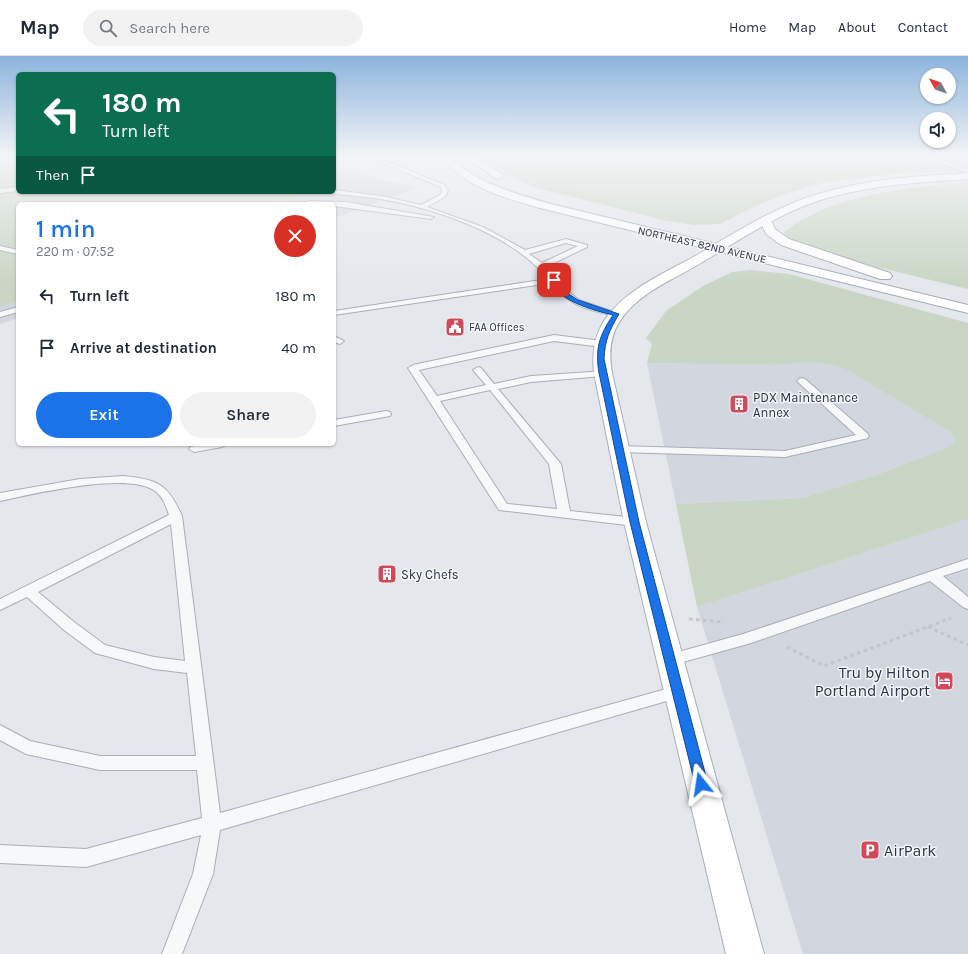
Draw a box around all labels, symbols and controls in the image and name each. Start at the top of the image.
search box [83,10,363,46]
text: Map [20,17,59,39]
icon: search [97,17,119,39]
text: Search here [129,19,210,37]
text: Home [729,19,766,36]
text: Map [788,19,816,36]
text: About [838,19,876,36]
text: Contact [898,19,948,36]
north arrow [920,68,956,104]
map controls [920,68,956,148]
text: 180 m [102,86,181,119]
icon: left [36,88,88,140]
button: sound [920,112,956,148]
text: Turn left [102,120,170,142]
icon: arrive [77,164,99,186]
text: Then [36,166,69,184]
text: 1 min [36,215,96,243]
button: close [274,215,316,257]
street label: NORTHEAST 82ND AVENUE [637,224,767,266]
text: 220 m · 07:52 [36,244,114,259]
pin [537,263,571,297]
icon: arrive [543,269,565,291]
icon: left [36,285,58,307]
text: Turn left [70,287,129,305]
text: 180 m [275,287,316,305]
public building icon: FAA Offices [444,316,466,338]
place label: FAA Offices [469,321,525,334]
icon: arrive [36,337,58,359]
text: Arrive at destination [70,339,217,357]
text: 40 m [281,339,316,357]
place label: PDX Maintenance Annex [753,390,858,420]
button: Exit [36,392,172,438]
button: Share [180,392,316,438]
building icon: PDX Maintenance Annex [728,393,750,415]
building icon: Sky Chefs [376,563,398,585]
place label: Sky Chefs [401,567,459,582]
place label: Tru by Hilton Portland Airport [815,663,930,700]
hotel icon: Tru by Hilton Portland Airport [933,670,955,692]
position arrow [680,763,722,805]
parking icon: AirPark [859,839,881,861]
place label: AirPark [884,841,936,860]

